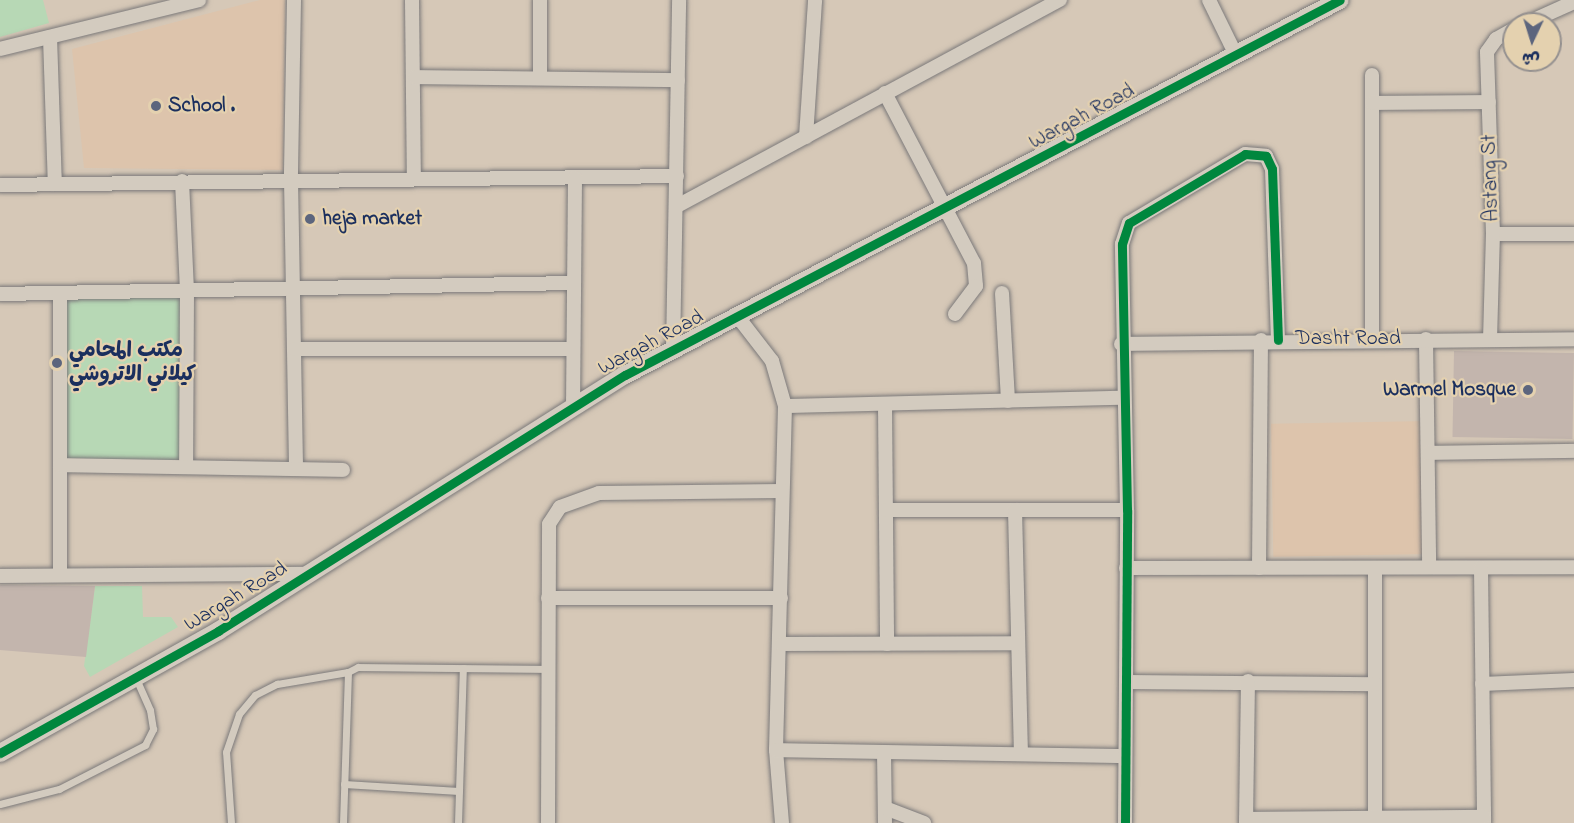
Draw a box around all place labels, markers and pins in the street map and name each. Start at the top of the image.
place label: School . [168,93,235,119]
marker: School . [149,99,163,113]
place label: heja market [322,206,422,232]
marker: heja market [303,212,317,226]
place label: مكتب المحامي كيلاني الاتروشي [69,338,196,388]
marker: مكتب المحامي كيلاني الاتروشي [50,356,64,370]
place label: Warmel Mosque [1383,377,1516,403]
marker: Warmel Mosque [1521,383,1535,397]

